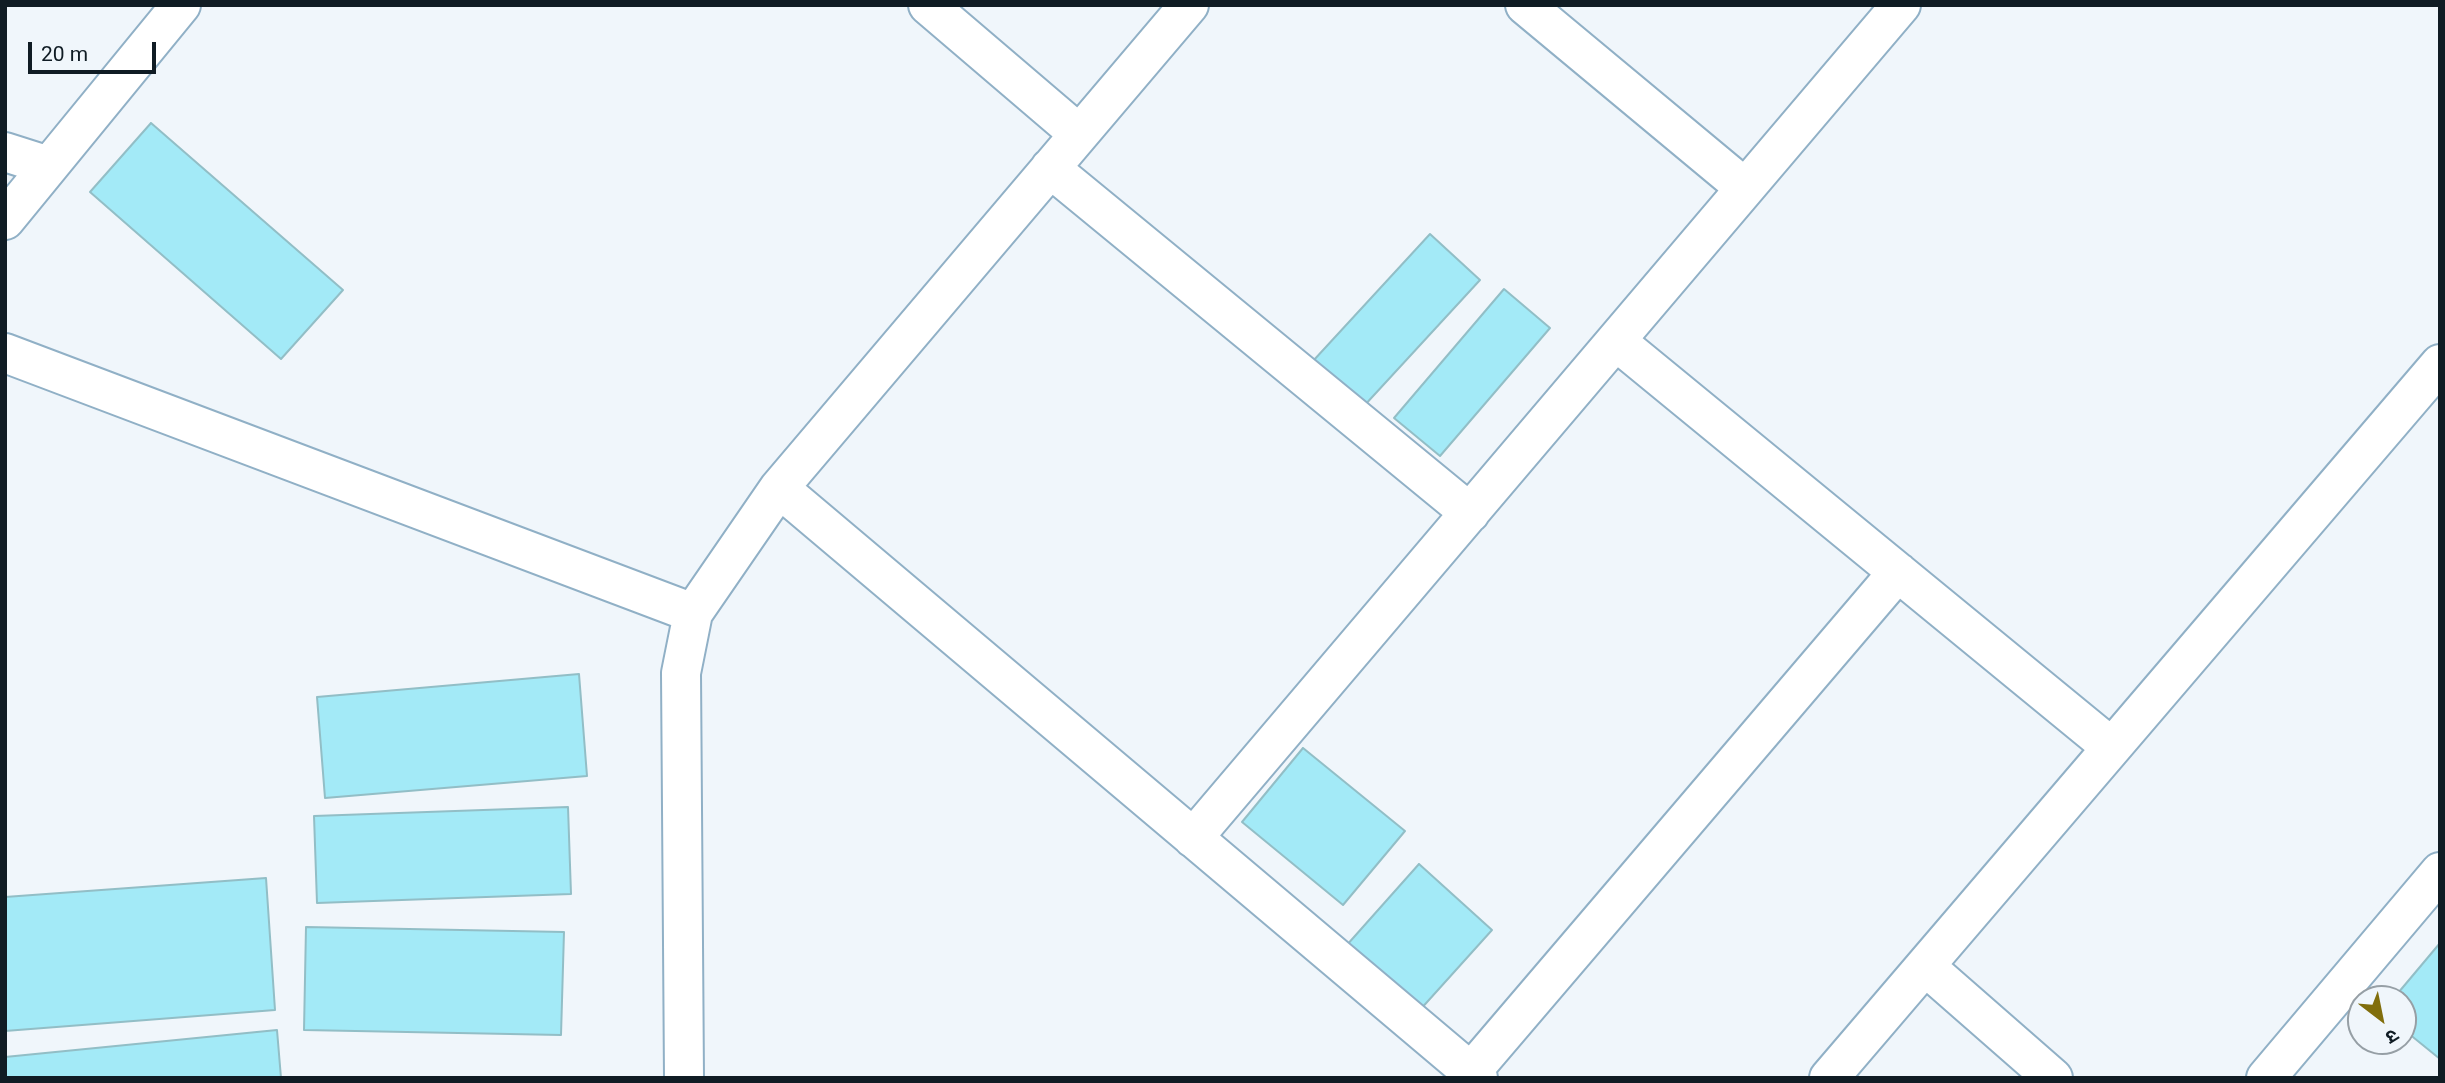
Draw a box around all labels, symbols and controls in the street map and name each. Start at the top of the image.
scale bar [32,28,159,72]
text: 20 m [41,42,88,66]
north arrow [2347,985,2417,1055]
text: उ [2382,1024,2403,1049]

